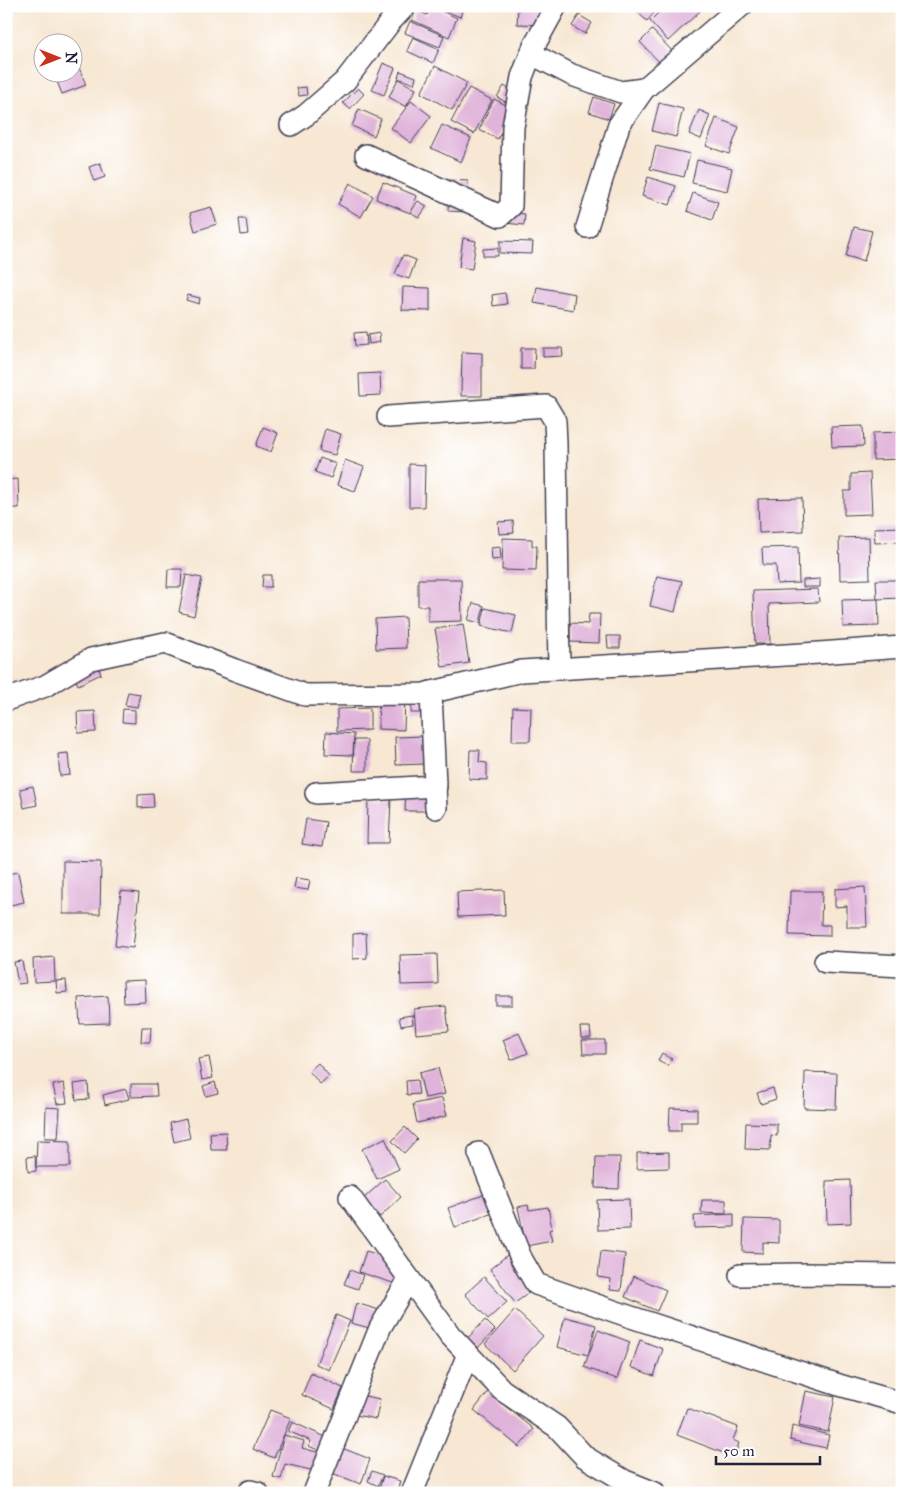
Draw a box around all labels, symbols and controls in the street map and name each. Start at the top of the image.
north arrow [32,32,82,82]
text: N [62,52,79,64]
scale bar [716,1434,819,1466]
text: 50 m [723,1442,755,1460]

